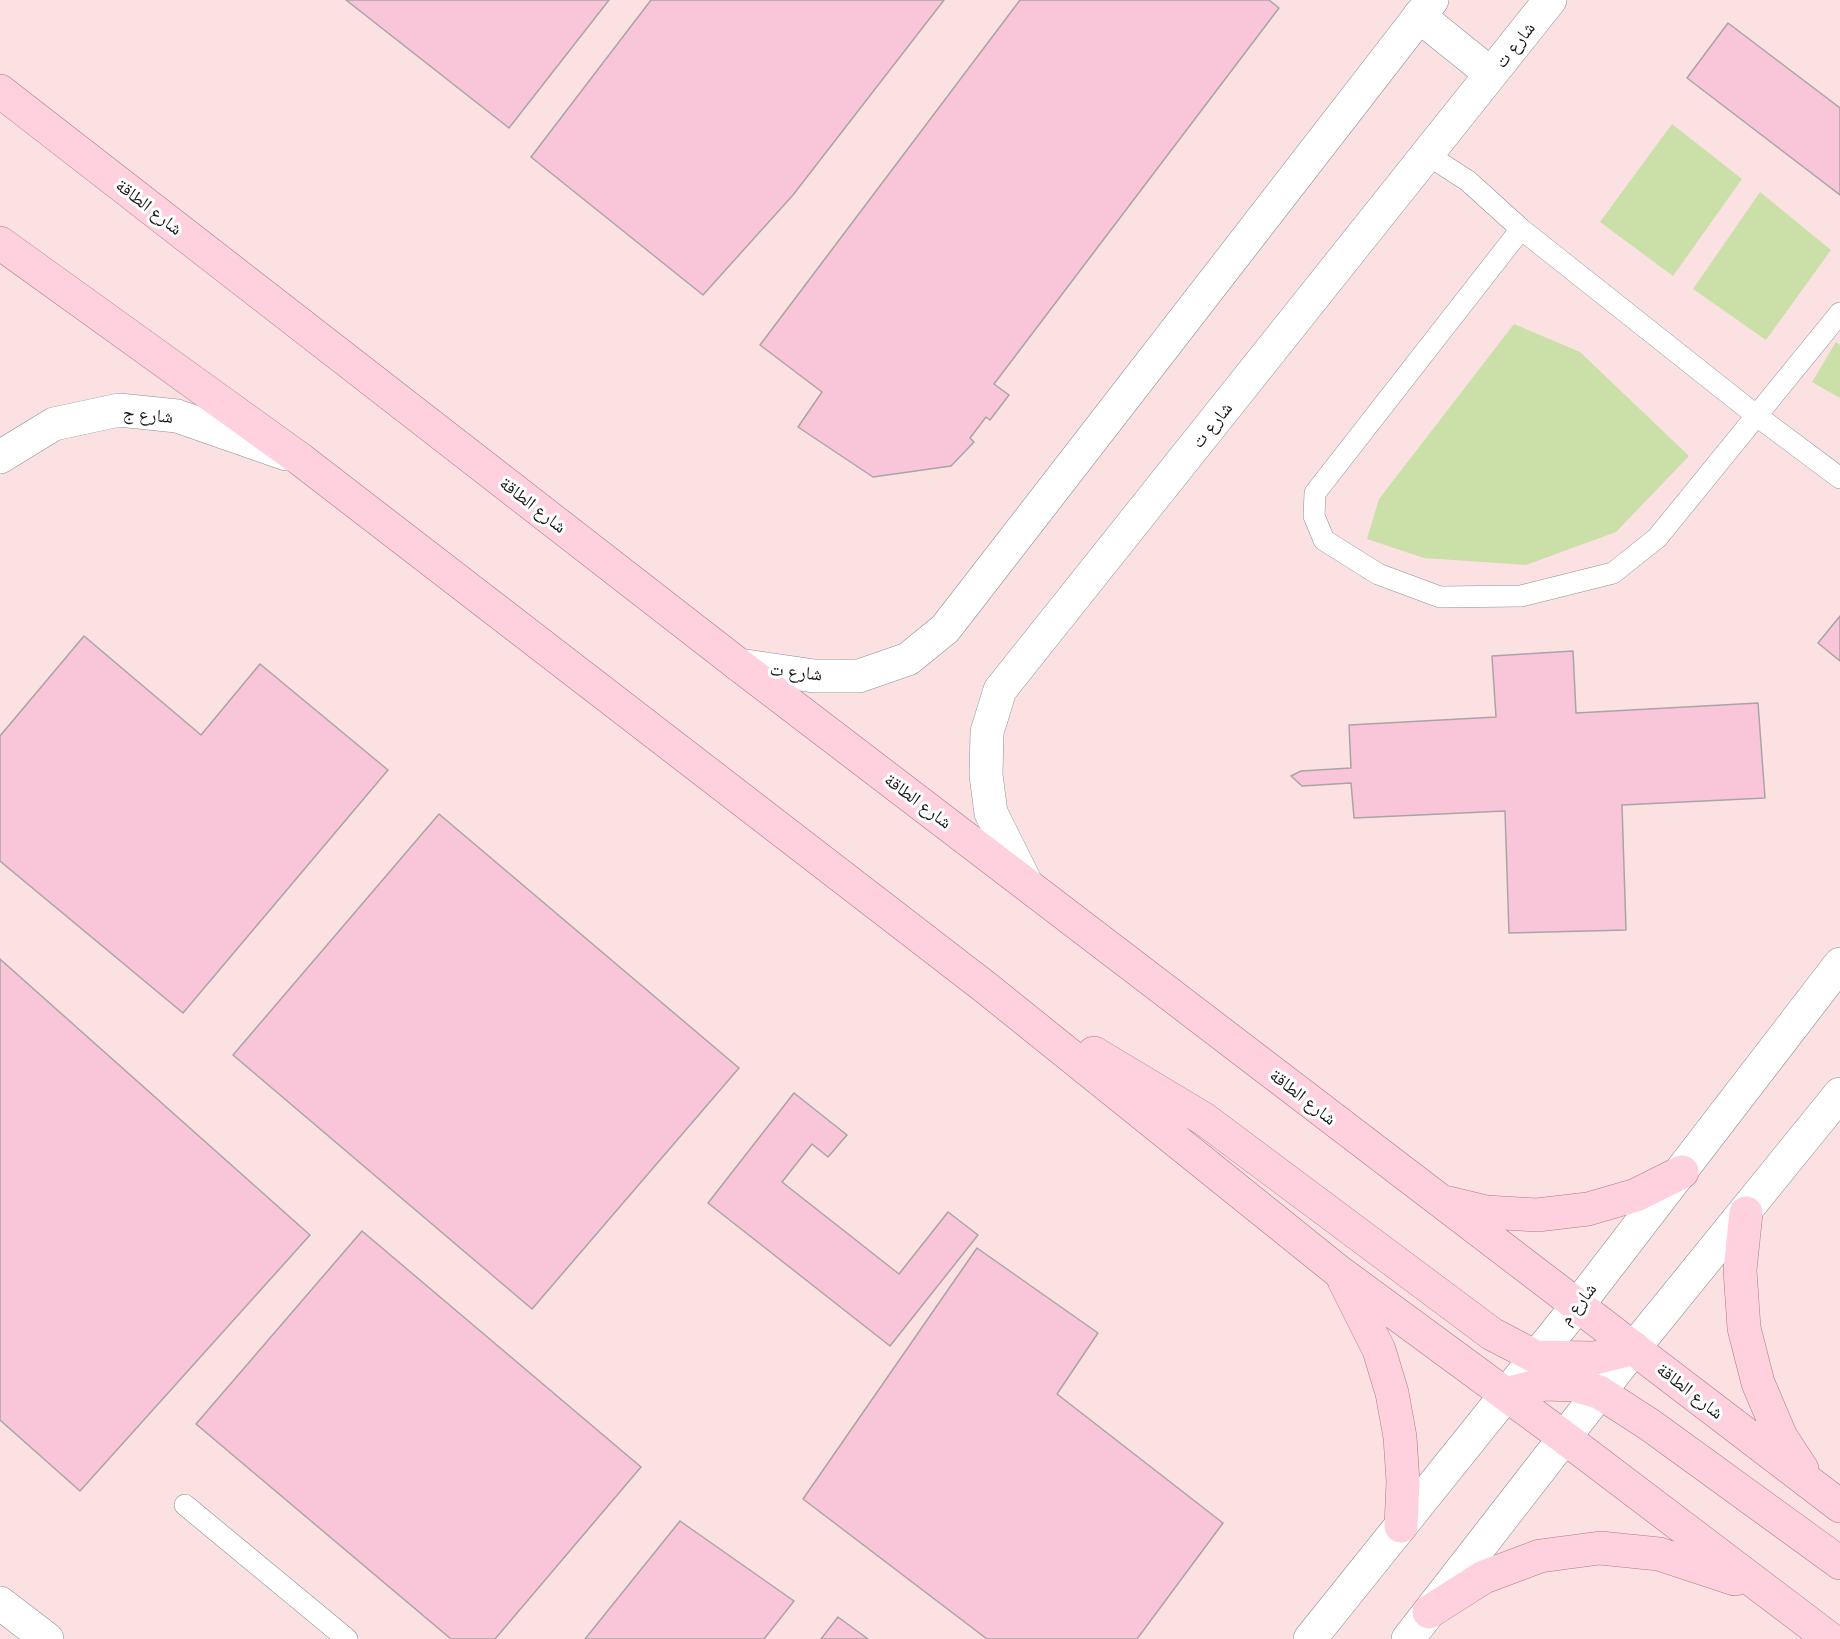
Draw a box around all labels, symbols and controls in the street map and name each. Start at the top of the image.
street label: شارع ت [1490,18,1540,72]
street label: شارع الطاقة [111,174,187,240]
street label: شارع ت [1187,398,1237,452]
street label: شارع ج [122,402,174,428]
street label: شارع الطاقة [495,472,571,538]
street label: شارع ت [769,659,823,685]
street label: شارع الطاقة [880,769,956,833]
street label: شارع الطاقة [1265,1064,1341,1130]
street label: شارع م [1555,1279,1601,1329]
street label: شارع الطاقة [1652,1358,1728,1424]

